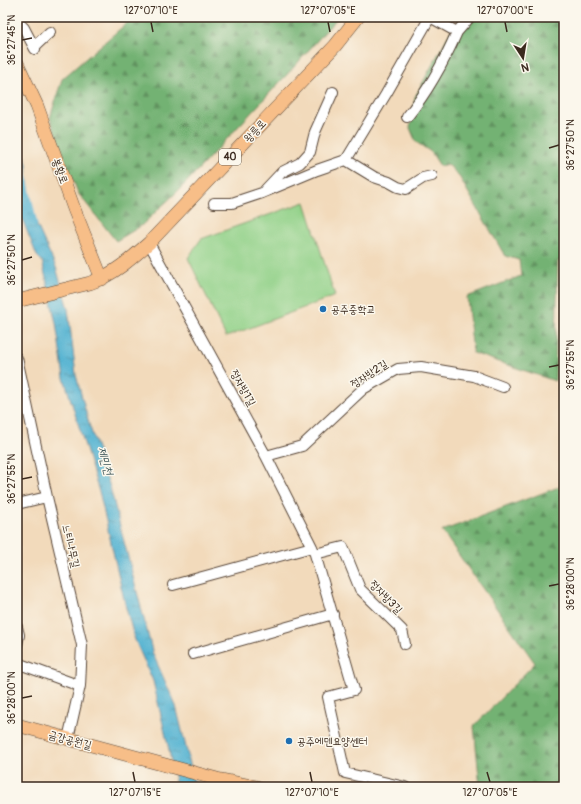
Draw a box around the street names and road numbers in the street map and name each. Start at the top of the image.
street label: 왕릉로 [241,117,269,145]
road number: 40 [219,149,241,165]
street label: 봉황로 [49,156,71,186]
street label: 정자방2길 [348,357,390,391]
street label: 정자방1길 [228,367,258,409]
street label: 느티나무길 [60,523,82,569]
street label: 정자방3길 [367,578,405,617]
street label: 금강공원길 [47,728,93,752]

